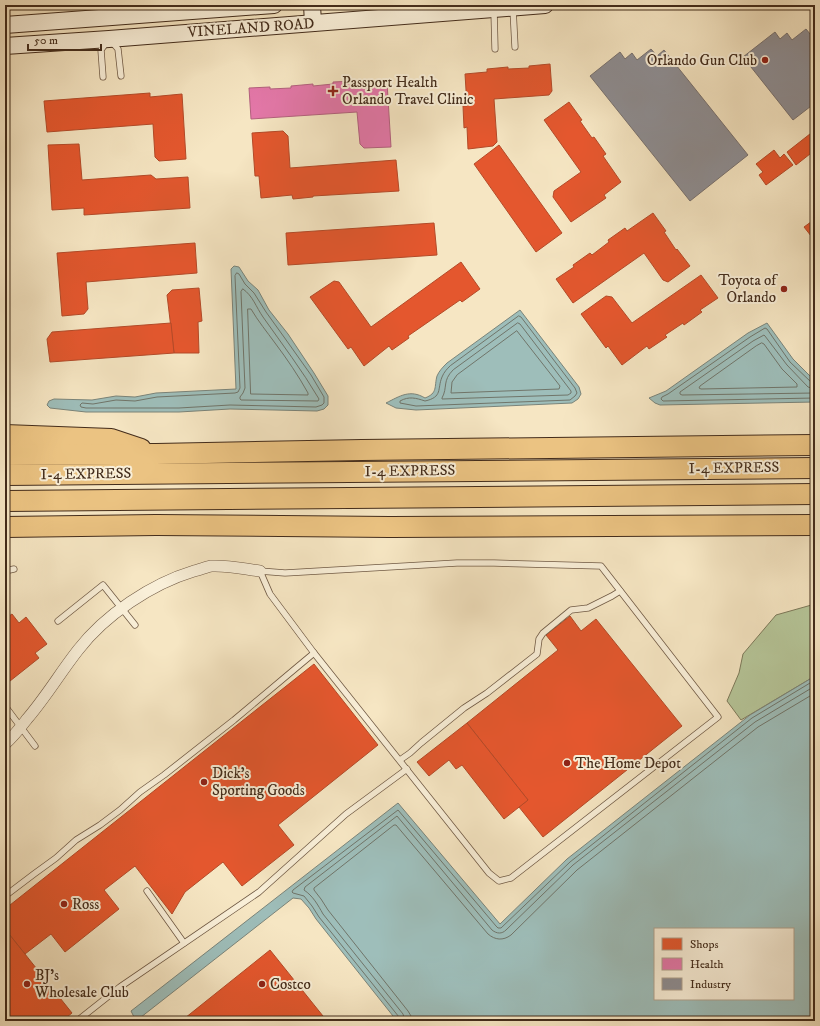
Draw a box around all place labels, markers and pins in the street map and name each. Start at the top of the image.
place label: Orlando Gun Club [647,51,757,70]
marker: Orlando Gun Club [760,55,770,65]
place label: Passport Health Orlando Travel Clinic [342,73,474,109]
marker: Passport Health Orlando Travel Clinic [327,85,339,97]
place label: Toyota of Orlando [718,271,778,307]
marker: Toyota of Orlando [779,284,789,294]
place label: The Home Depot [575,754,681,773]
marker: The Home Depot [562,758,572,768]
place label: Dick's Sporting Goods [212,764,305,800]
marker: Dick's Sporting Goods [199,777,209,787]
place label: Ross [72,895,99,914]
marker: Ross [59,899,69,909]
place label: BJ's Wholesale Club [34,966,129,1002]
place label: Costco [270,975,311,994]
marker: BJ's Wholesale Club [22,979,32,989]
marker: Costco [257,979,267,989]

